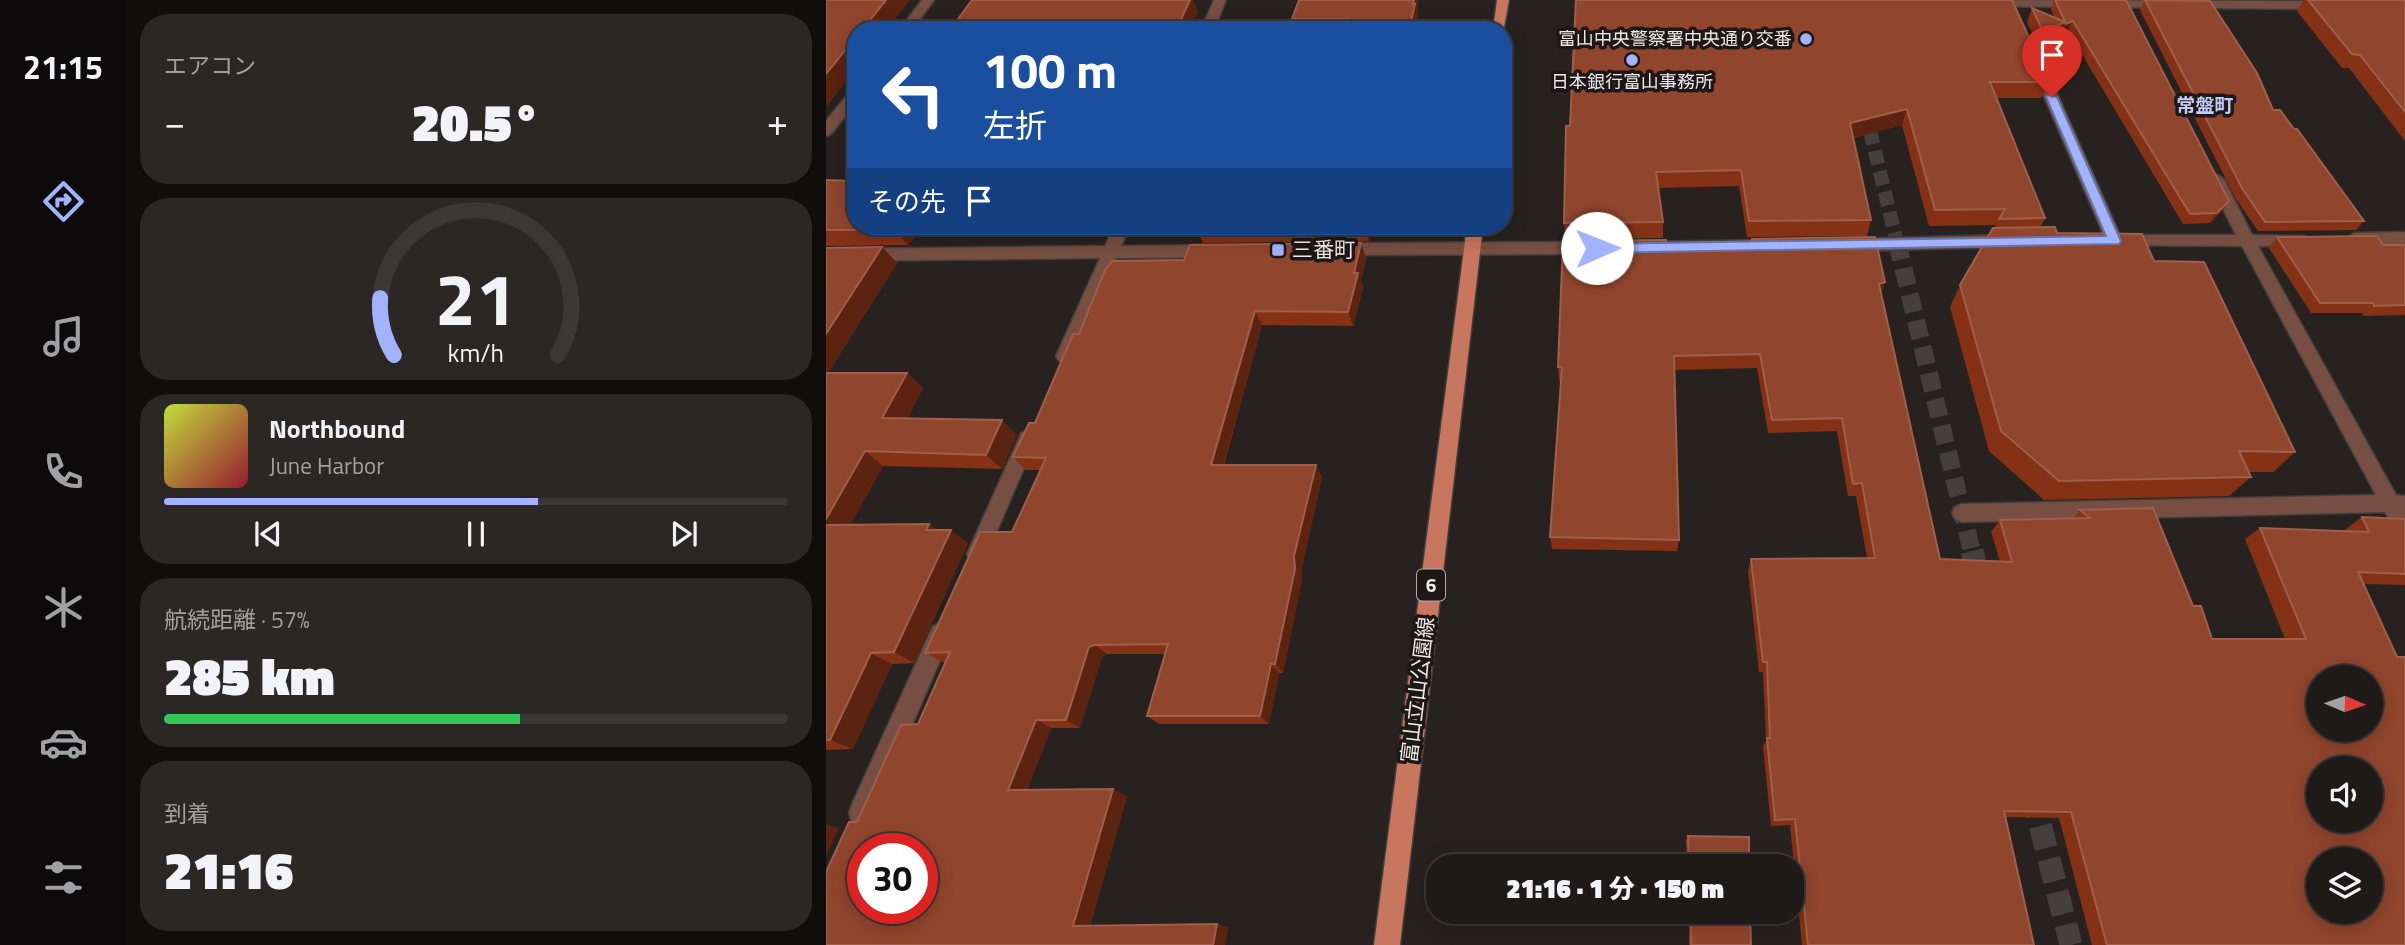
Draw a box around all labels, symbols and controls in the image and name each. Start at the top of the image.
place label: 富山中央警察署中央通り交番 [1558,25,1792,52]
pin [2022,25,2082,97]
marker: 富山中央警察署中央通り交番 [1798,31,1814,47]
text: 100 m [983,32,1117,107]
icon: arrive [2033,36,2071,74]
text: 21:15 [23,43,103,91]
text: エアコン [164,48,256,83]
icon: left [868,49,959,140]
marker: 日本銀行富山事務所 [1624,52,1640,68]
place label: 日本銀行富山事務所 [1551,68,1713,95]
text: 20.5° [411,82,541,161]
district label: 常盤町 [2176,90,2234,119]
text: − [164,93,185,151]
text: + [767,93,788,151]
text: 左折 [983,101,1047,149]
icon: directions [39,177,88,226]
text: その先 [868,182,946,221]
icon: arrive [960,182,998,220]
position arrow [1560,211,1634,285]
place label: 三番町 [1292,233,1355,265]
marker: 三番町 [1270,242,1286,258]
text: 21 [435,243,517,353]
icon: music [39,312,88,361]
text: km/h [448,334,504,372]
text: Northbound [269,409,405,448]
icon: phone [39,447,88,496]
text: June Harbor [269,448,384,483]
icon: previous [249,515,287,553]
icon: pause [457,515,495,553]
icon: next [665,515,703,553]
road number: 6 [1417,570,1445,600]
icon: climate [39,583,88,632]
text: 航続距離 · 57% [164,602,310,637]
street label: 富山立山公園線 [1392,615,1442,765]
text: 285 km [164,636,335,715]
north arrow [2306,665,2384,742]
map controls [2306,665,2383,924]
icon: car [39,718,88,767]
button: sound [2306,756,2383,833]
text: 到着 [164,796,210,831]
text: 21:16 [164,830,293,909]
speed limit sign: 30 [847,833,938,924]
button: layers [2306,847,2383,924]
icon: filters [39,853,88,902]
text: 21:16 · 1 分 · 150 m [1506,869,1724,908]

